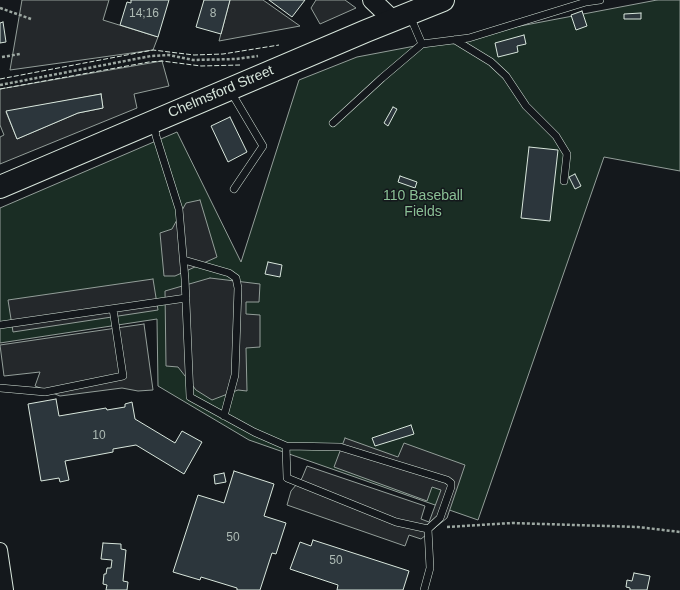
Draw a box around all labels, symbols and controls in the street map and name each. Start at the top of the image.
house number: 14;16 [129,7,159,21]
house number: 8 [210,7,216,21]
street label: Chelmsford Street [166,62,276,122]
park label: 110 Baseball Fields [383,188,463,220]
house number: 10 [92,429,106,443]
house number: 50 [226,531,240,545]
house number: 50 [329,554,343,568]

